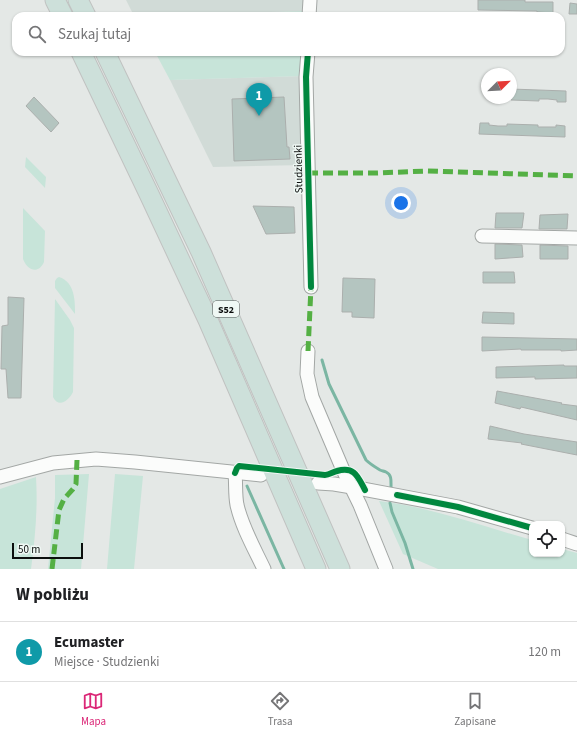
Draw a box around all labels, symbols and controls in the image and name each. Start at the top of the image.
search box [12,12,565,56]
icon: search [26,23,48,45]
text: Szukaj tutaj [58,24,131,45]
north arrow [481,68,517,104]
pin: 1 [246,83,272,116]
street label: Studzienki [291,145,306,193]
your location [391,193,411,213]
road number: S52 [213,301,239,317]
map controls [529,521,565,557]
button: locate [529,521,565,557]
scale bar [12,541,83,560]
text: 50 m [18,542,40,557]
text: W pobliżu [16,583,89,607]
text: Ecumaster [54,632,124,653]
text: 1 [26,643,32,661]
text: 120 m [528,643,561,661]
text: Miejsce · Studzienki [54,653,160,671]
tab: Mapa [81,690,106,729]
tab: Trasa [268,690,292,729]
tab: Zapisane [454,690,496,729]

